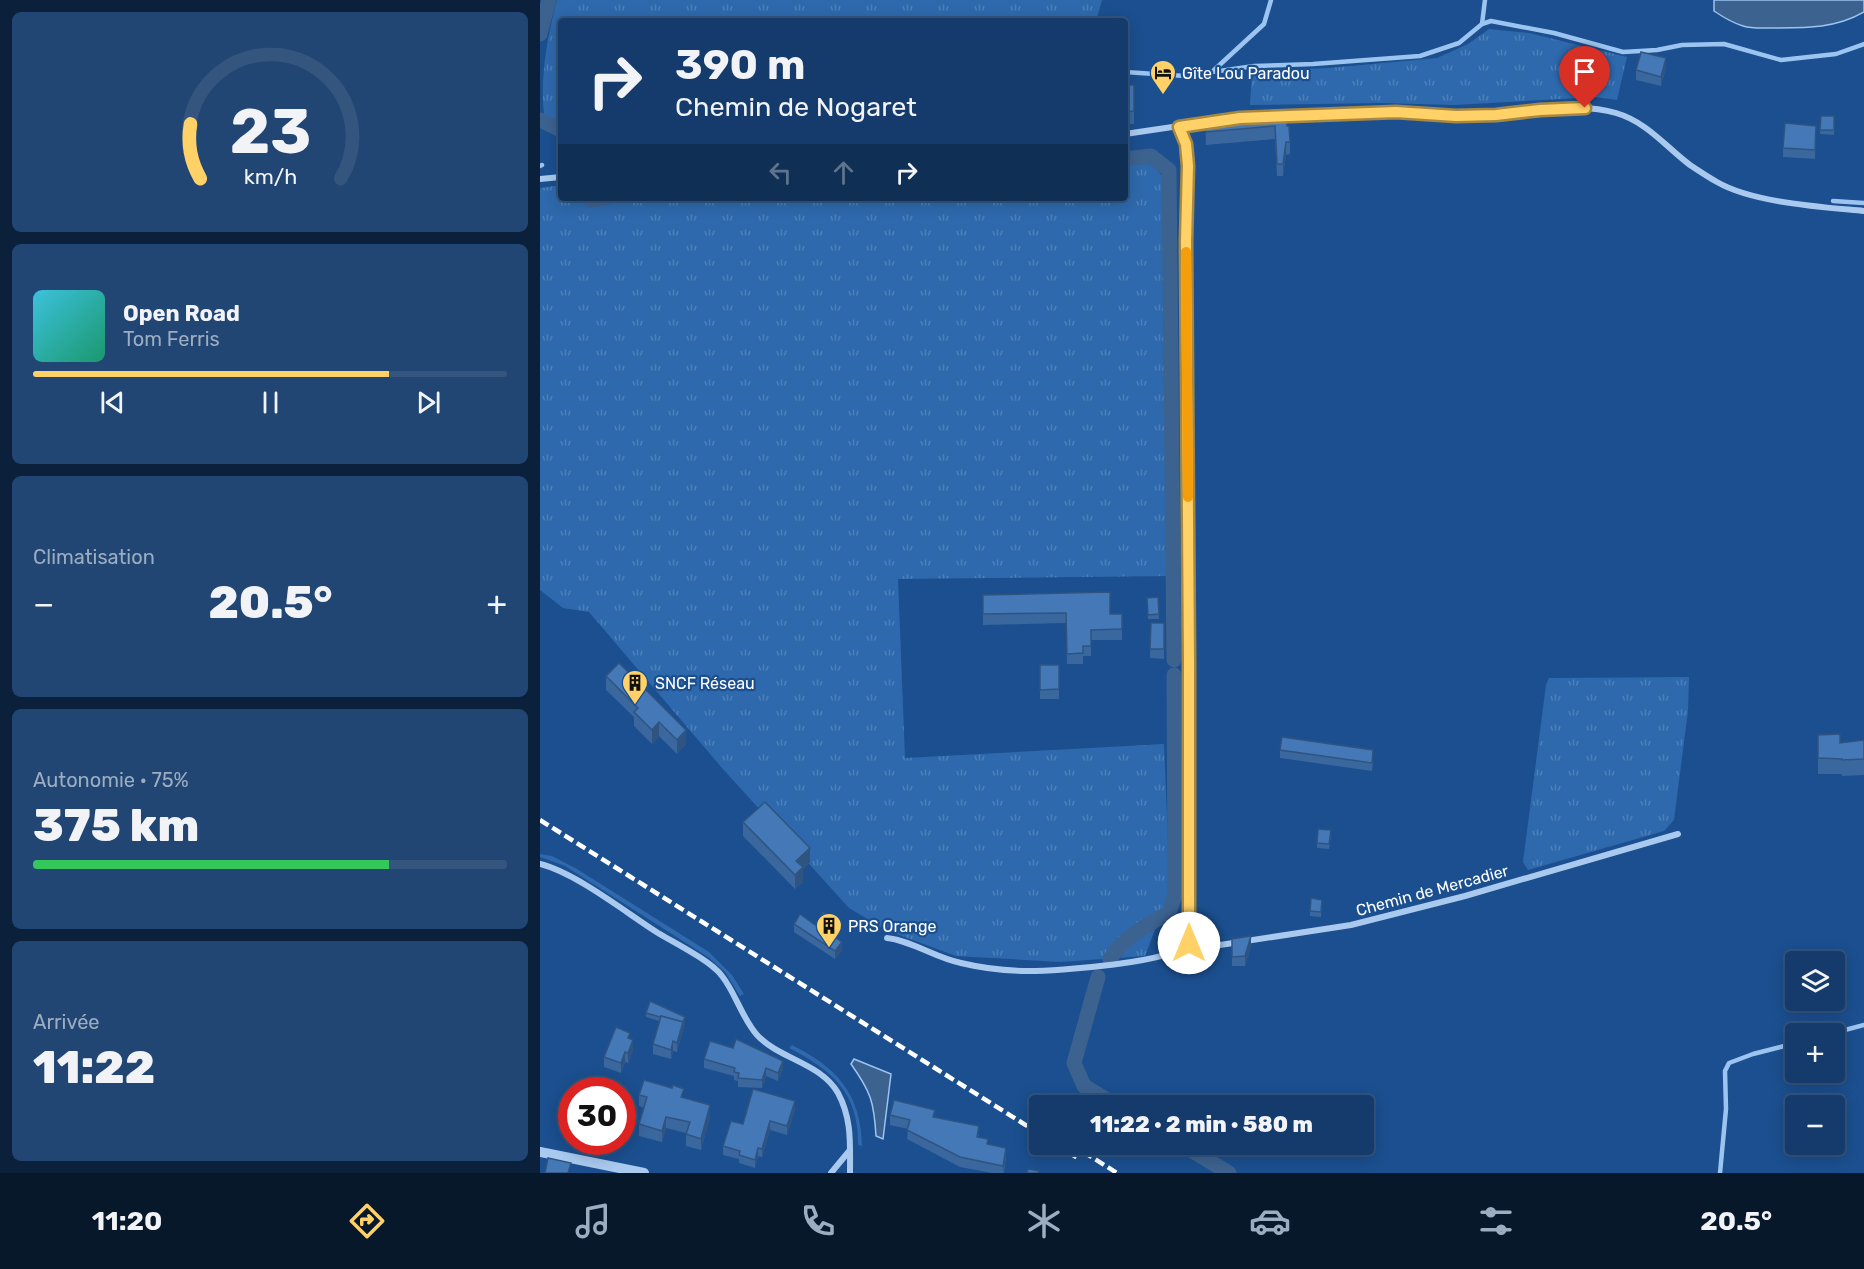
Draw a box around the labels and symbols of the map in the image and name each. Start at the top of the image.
pin [1559,46,1610,108]
hotel icon: Gîte Lou Paradou [1148,58,1178,96]
place label: Gîte Lou Paradou [1182,64,1310,83]
building icon: SNCF Réseau [620,668,650,706]
place label: SNCF Réseau [655,674,755,693]
street label: Chemin de Mercadier [1354,861,1510,920]
building icon: PRS Orange [814,911,844,949]
position arrow [1157,911,1221,975]
place label: PRS Orange [848,917,936,936]
speed limit sign: 30 [558,1077,636,1155]

